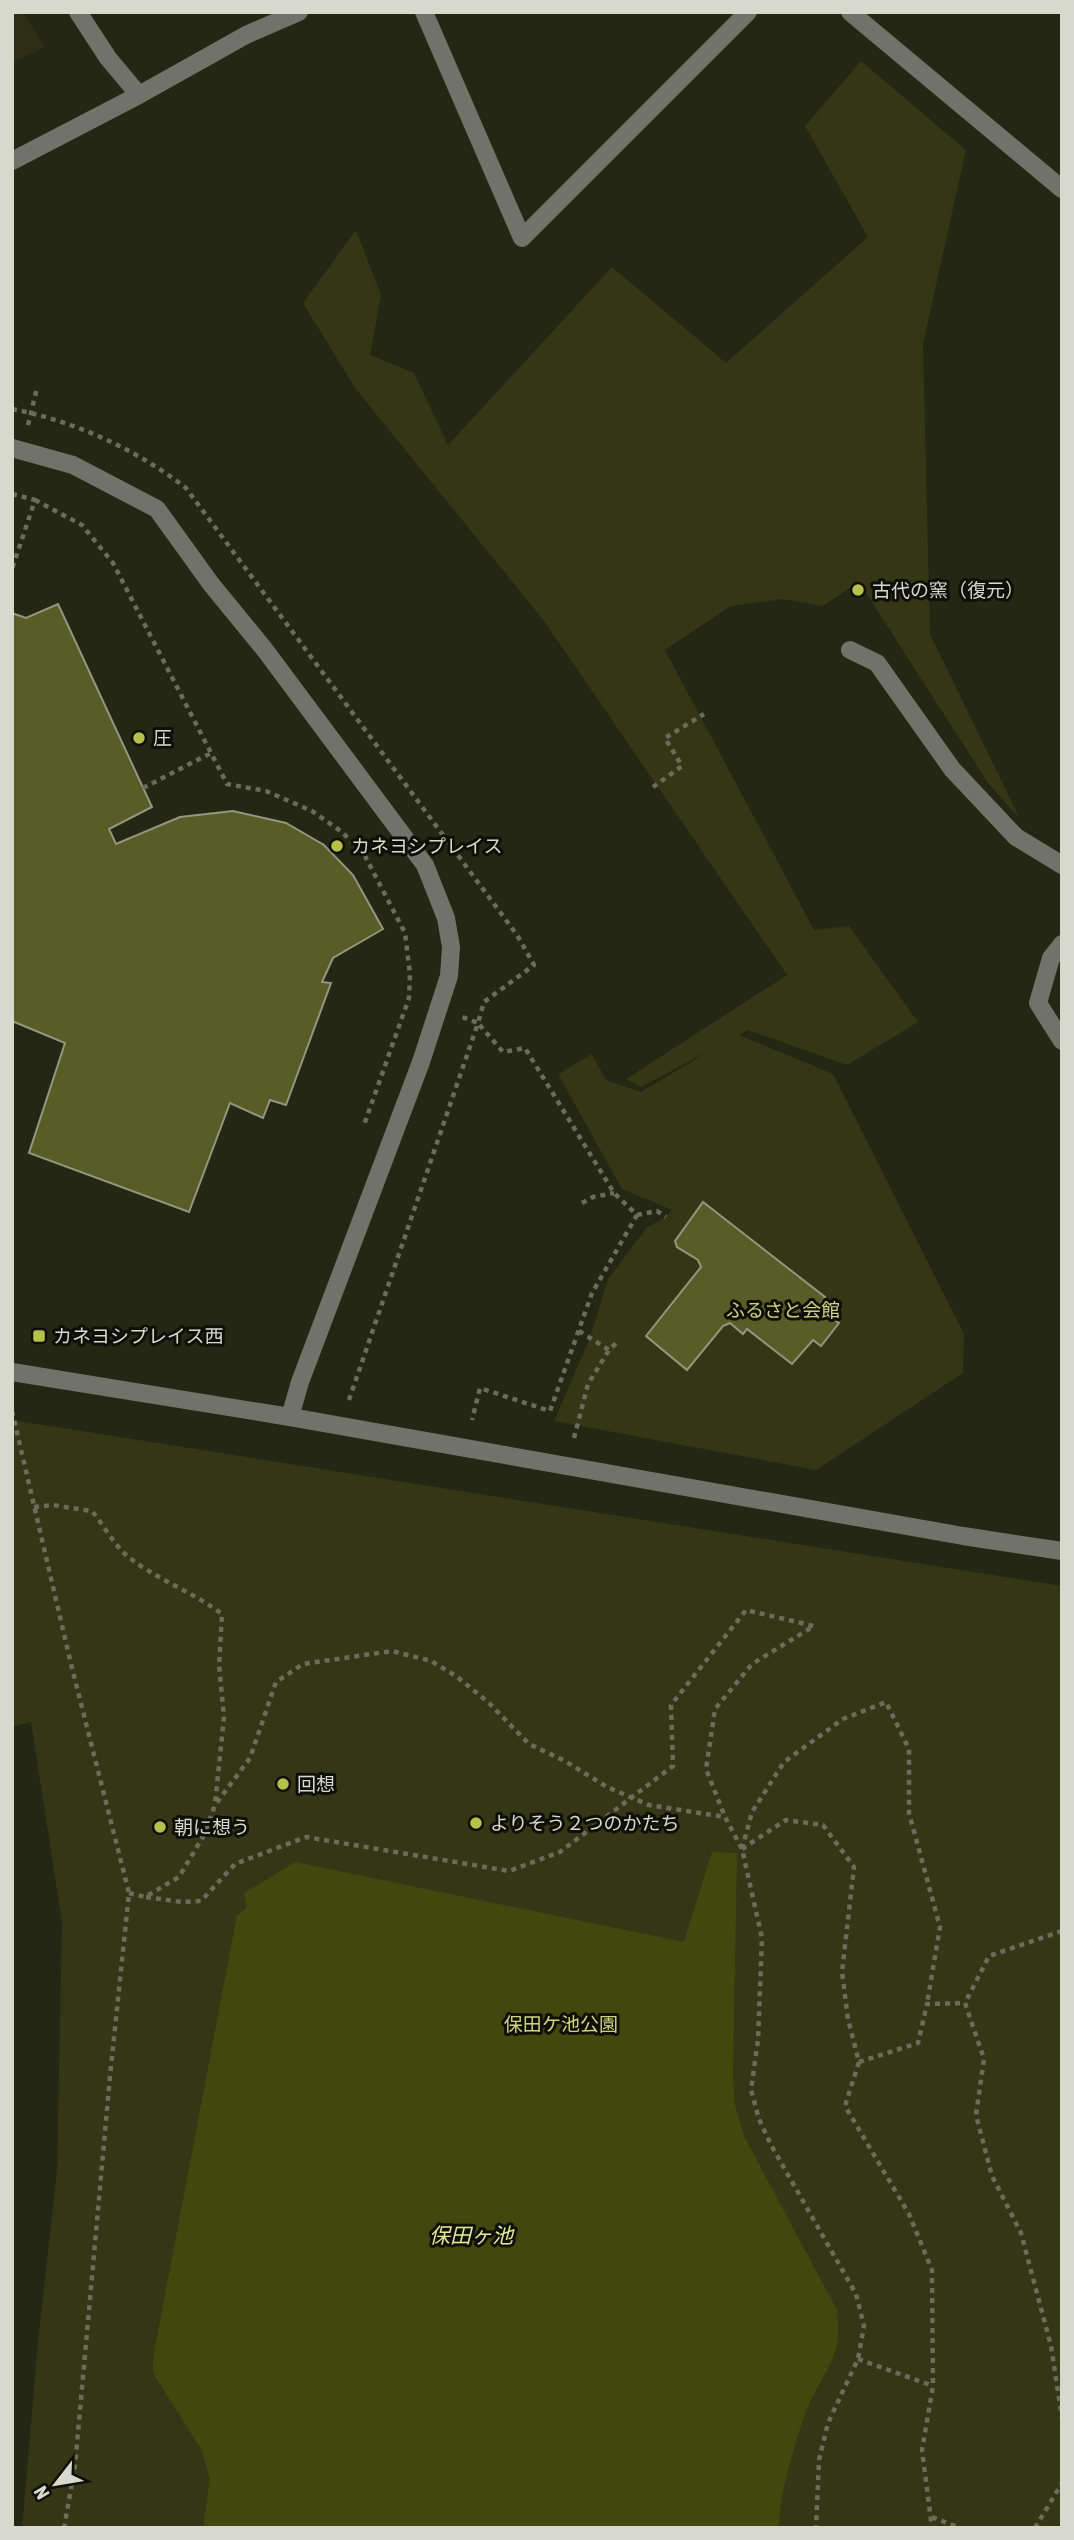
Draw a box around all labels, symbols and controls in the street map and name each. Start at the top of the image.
place label: 古代の窯（復元） [872,579,1024,601]
marker: 古代の窯（復元） [850,582,866,598]
place label: 圧 [153,727,172,749]
marker: 圧 [131,730,147,746]
place label: カネヨシプレイス [351,835,502,857]
marker: カネヨシプレイス [329,838,345,854]
park label: ふるさと会館 [726,1299,840,1321]
place label: カネヨシプレイス西 [53,1325,223,1347]
marker: カネヨシプレイス西 [31,1328,47,1344]
place label: 回想 [297,1773,335,1795]
marker: 回想 [275,1776,291,1792]
place label: よりそう２つのかたち [490,1812,680,1834]
marker: よりそう２つのかたち [468,1815,484,1831]
place label: 朝に想う [174,1816,250,1838]
marker: 朝に想う [152,1819,168,1835]
park label: 保田ケ池公園 [504,2013,618,2035]
water label: 保田ヶ池 [429,2223,515,2247]
north arrow [21,2449,91,2519]
text: N [29,2482,54,2503]

